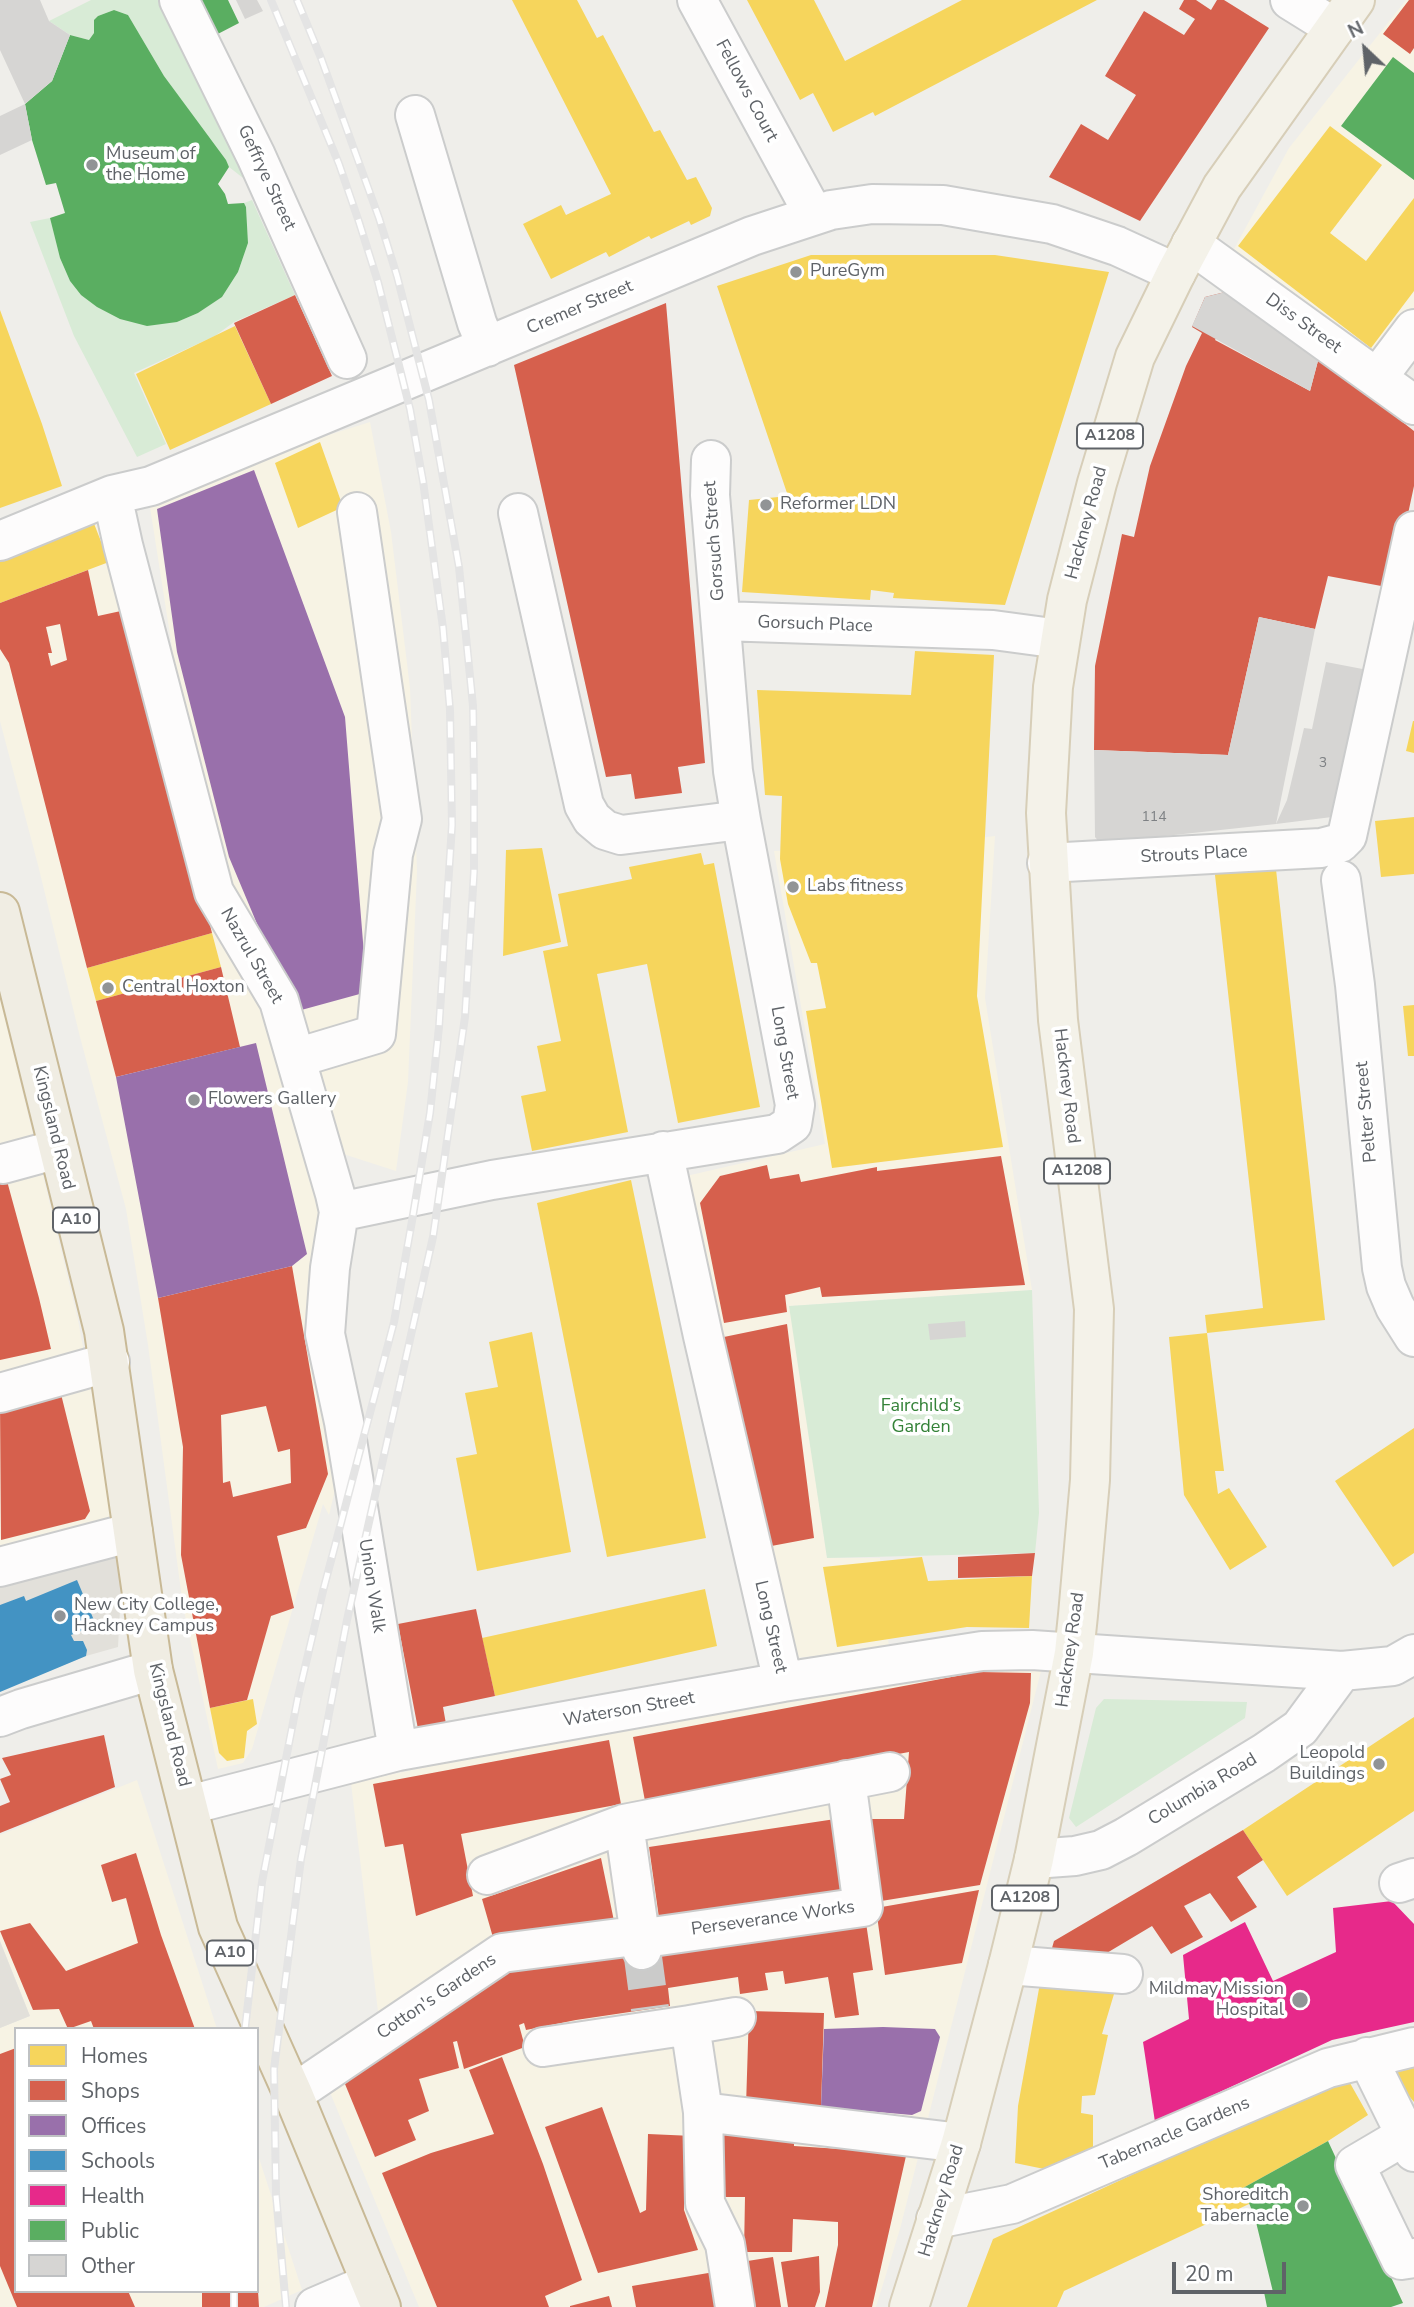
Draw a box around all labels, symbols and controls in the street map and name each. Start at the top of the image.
north arrow [1330,14,1400,84]
text: N [1344,15,1368,45]
street label: Fellows Court [710,36,782,146]
street label: Geffrye Street [232,122,300,234]
place label: Museum of the Home [106,144,196,186]
marker: Museum of the Home [84,157,100,173]
place label: PureGym [810,261,885,283]
marker: PureGym [788,264,804,280]
street label: Cremer Street [524,276,636,340]
street label: Diss Street [1261,289,1345,359]
road number: A1208 [1077,424,1143,448]
street label: Hackney Road [1062,464,1112,582]
street label: Gorsuch Street [700,480,730,602]
place label: Reformer LDN [780,494,896,516]
marker: Reformer LDN [758,497,774,513]
street label: Gorsuch Place [757,612,873,638]
house number: 3 [1319,756,1327,772]
house number: 114 [1141,810,1167,826]
street label: Strouts Place [1140,841,1248,869]
place label: Labs fitness [807,876,904,898]
marker: Labs fitness [785,879,801,895]
street label: Nazrul Street [215,904,287,1008]
place label: Central Hoxton [122,977,245,999]
marker: Central Hoxton [100,980,116,996]
street label: Long Street [765,1005,803,1101]
street label: Hackney Road [1048,1027,1084,1145]
street label: Pelter Street [1352,1060,1382,1164]
street label: Kingsland Road [27,1064,79,1192]
place label: Flowers Gallery [208,1089,336,1111]
marker: Flowers Gallery [186,1092,202,1108]
road number: A1208 [1044,1158,1110,1184]
road number: A10 [53,1208,99,1232]
park label: Fairchild’s Garden [881,1396,961,1438]
street label: Union Walk [353,1537,389,1635]
street label: Long Street [749,1579,791,1675]
street label: Hackney Road [1052,1591,1090,1709]
place label: New City College, Hackney Campus [74,1595,219,1638]
marker: New City College, Hackney Campus [52,1608,68,1624]
street label: Kingsland Road [143,1661,195,1789]
street label: Waterson Street [562,1688,696,1732]
place label: Leopold Buildings [1289,1743,1365,1786]
street label: Columbia Road [1145,1749,1261,1831]
marker: Leopold Buildings [1371,1756,1387,1772]
road number: A1208 [992,1886,1058,1910]
street label: Perseverance Works [690,1897,856,1941]
road number: A10 [207,1940,253,1966]
street label: Cotton's Gardens [373,1949,501,2045]
place label: Mildmay Mission Hospital [1149,1979,1284,2022]
marker: Mildmay Mission Hospital [1290,1990,1310,2010]
legend [14,2027,259,2293]
text: Homes [81,2042,148,2070]
text: Shops [81,2077,140,2105]
street label: Tabernacle Gardens [1097,2093,1253,2175]
text: Offices [81,2112,146,2140]
street label: Hackney Road [915,2142,969,2260]
text: Schools [81,2147,155,2175]
text: Health [81,2182,145,2210]
place label: Shoreditch Tabernacle [1201,2185,1289,2228]
marker: Shoreditch Tabernacle [1295,2198,1311,2214]
text: Public [81,2217,139,2245]
scale bar [1176,2248,1290,2292]
text: Other [81,2252,135,2280]
text: 20 m [1185,2260,1234,2288]

